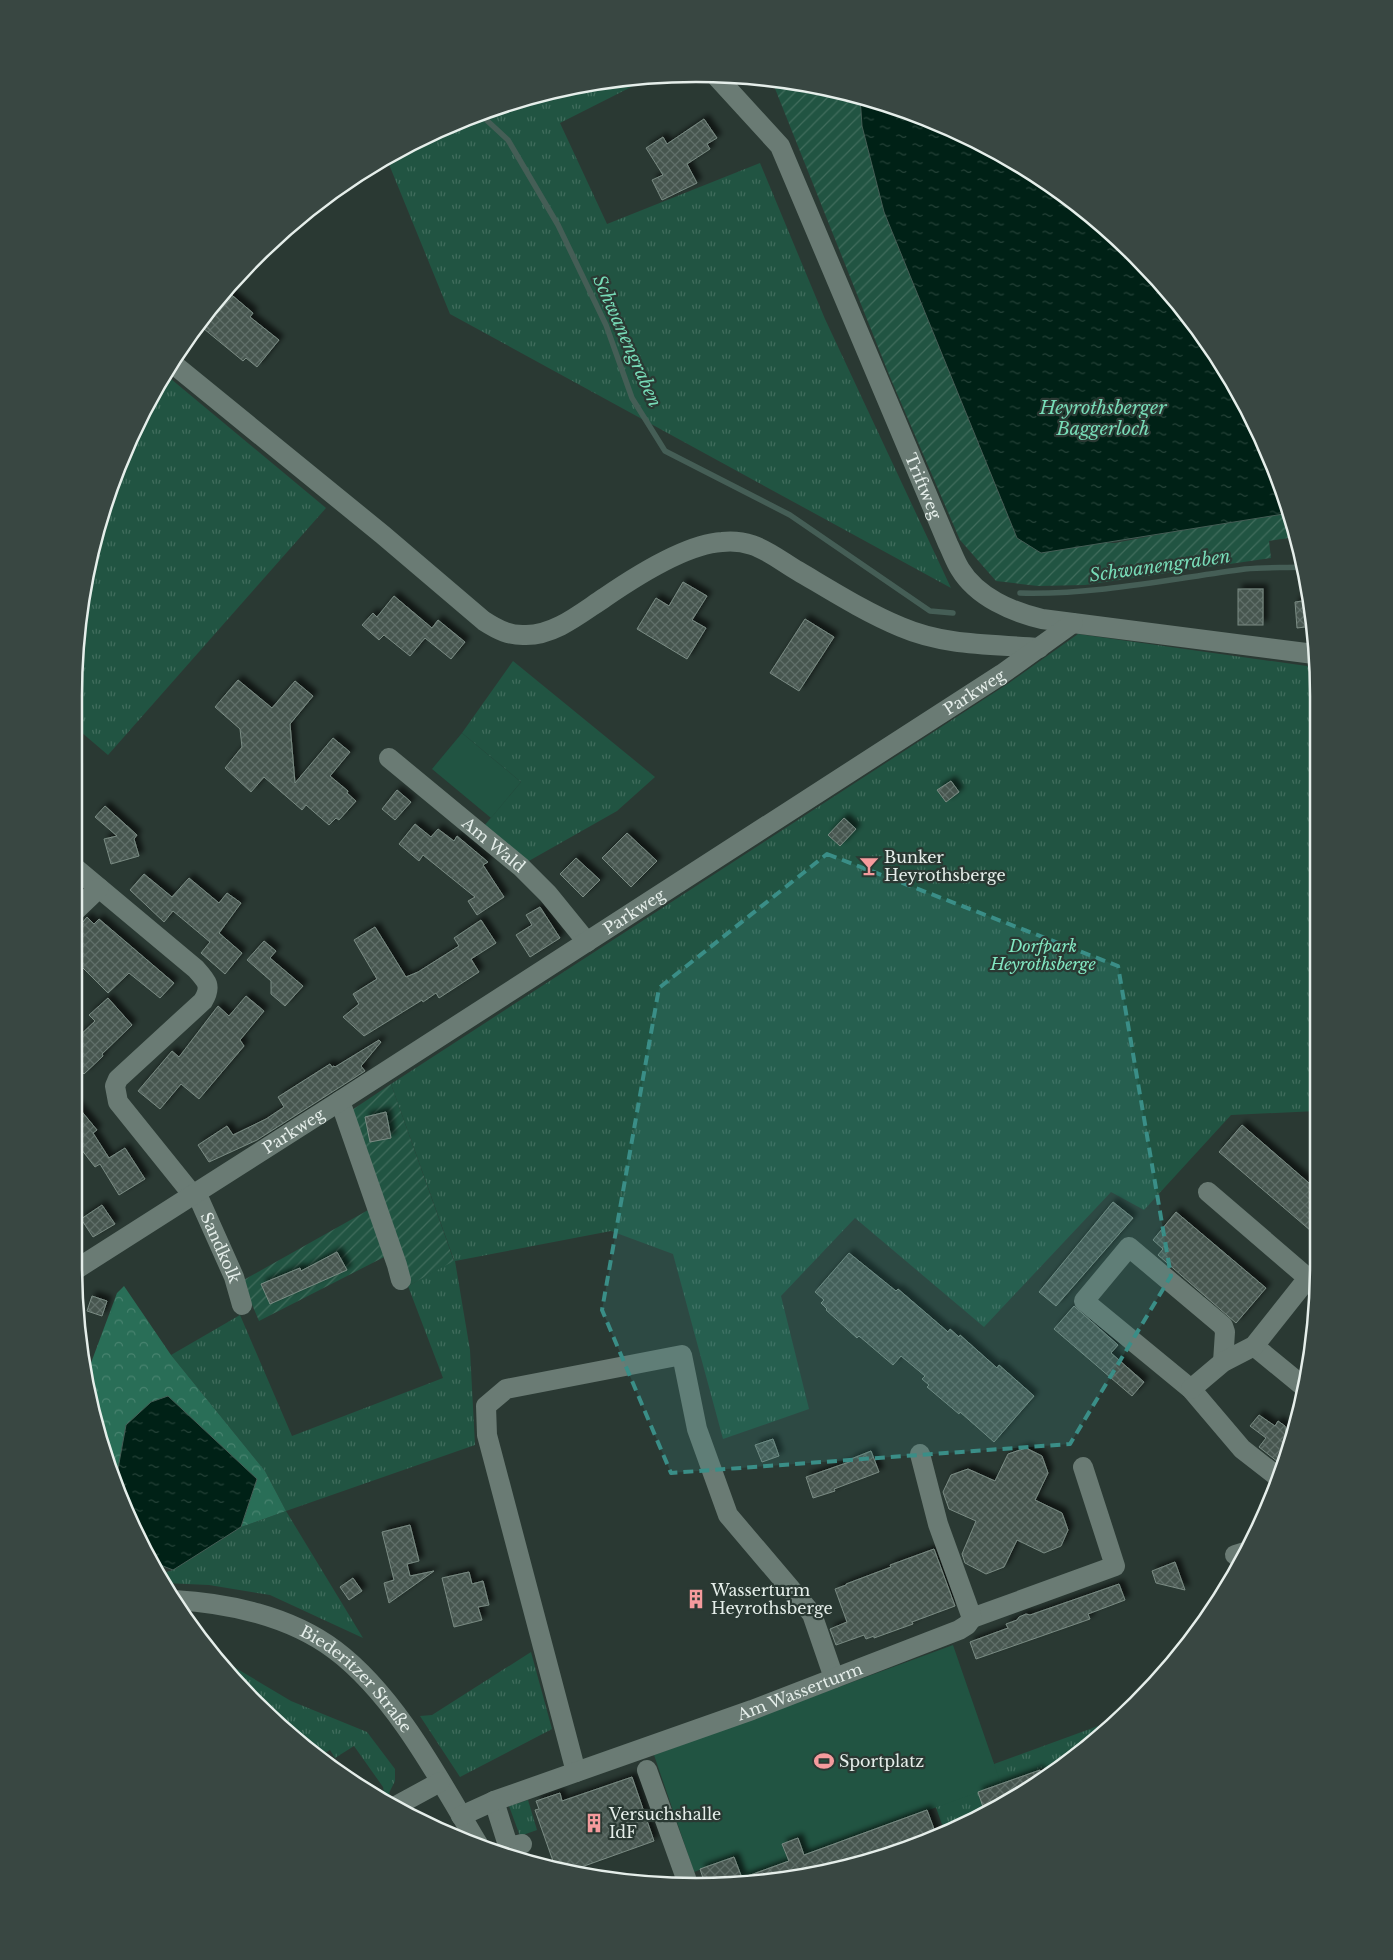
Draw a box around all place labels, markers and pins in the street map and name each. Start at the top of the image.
place label: Bunker Heyrothsberge [884,847,1006,885]
bar icon: Bunker Heyrothsberge [858,855,880,877]
place label: Wasserturm Heyrothsberge [710,1580,833,1618]
building icon: Wasserturm Heyrothsberge [685,1588,707,1610]
sports icon: Sportplatz [813,1750,835,1772]
place label: Sportplatz [839,1751,924,1771]
place label: Versuchshalle IdF [608,1804,721,1842]
building icon: Versuchshalle IdF [583,1812,605,1834]

